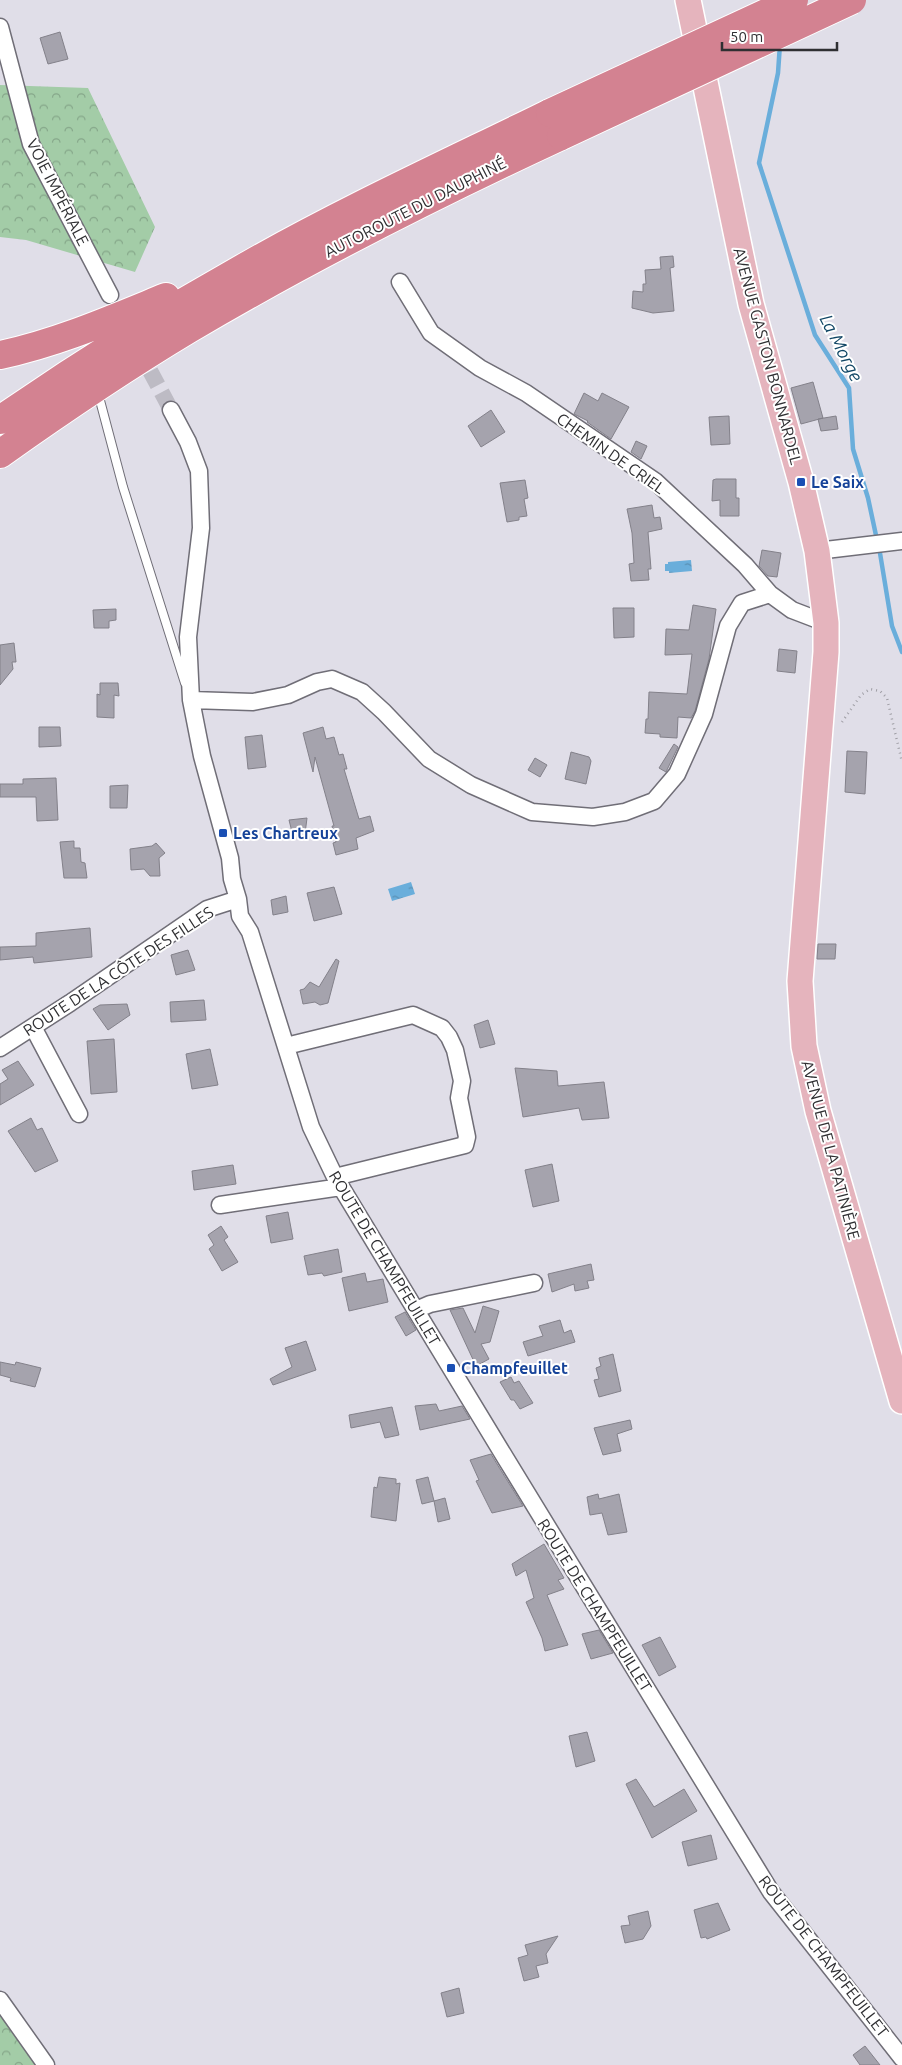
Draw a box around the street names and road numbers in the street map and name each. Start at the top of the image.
street label: VOIE IMPÉRIALE [23,135,94,248]
street label: AUTOROUTE DU DAUPHINÉ [321,152,509,261]
street label: AVENUE GASTON BONNARDEL [730,246,806,466]
street label: CHEMIN DE CRIEL [553,409,669,497]
street label: ROUTE DE LA CÔTE DES FILLES [19,902,217,1039]
street label: AVENUE DE LA PATINIÈRE [798,1058,866,1242]
street label: ROUTE DE CHAMPFEUILLET [326,1168,444,1348]
street label: ROUTE DE CHAMPFEUILLET [534,1515,656,1695]
street label: ROUTE DE CHAMPFEUILLET [755,1872,893,2040]

